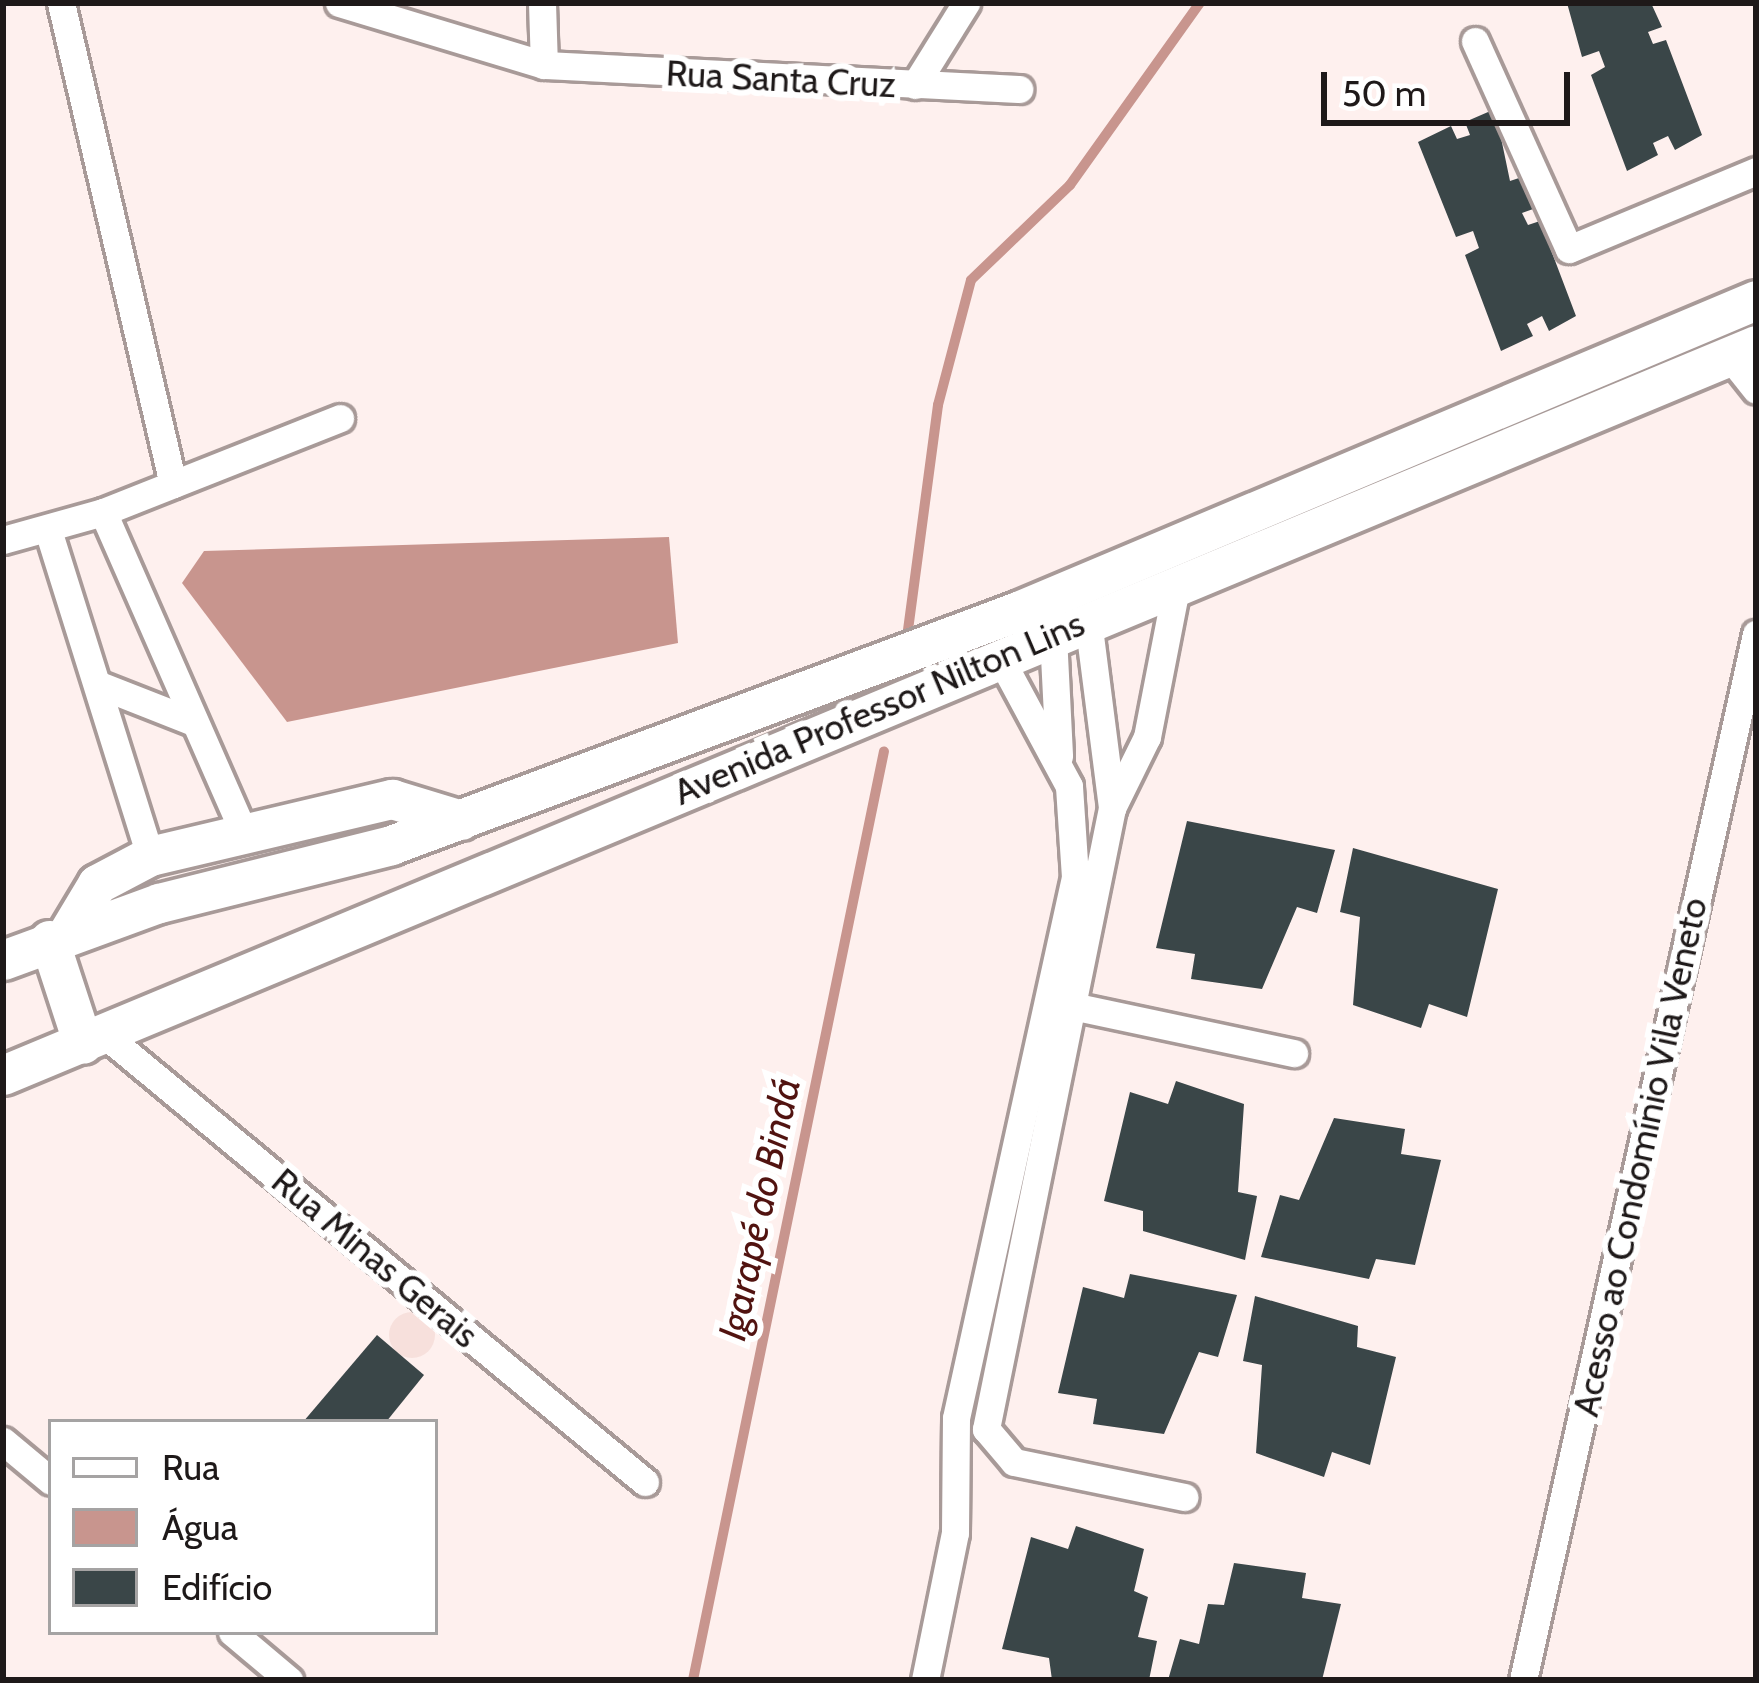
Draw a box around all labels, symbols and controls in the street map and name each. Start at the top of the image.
scale bar [1327,48,1576,122]
street label: Rua Santa Cruz [665,51,897,107]
text: 50 m [1342,71,1426,115]
street label: Avenida Professor Nilton Lins [667,602,1091,814]
street label: Acesso ao Condomínio Vila Veneto [1564,894,1716,1420]
water label: Igarapé do Bindá [708,1073,810,1345]
street label: Rua Minas Gerais [263,1159,487,1357]
legend [48,1419,438,1635]
text: Rua [162,1445,219,1489]
text: Água [162,1505,238,1549]
text: Edifício [162,1565,272,1609]

